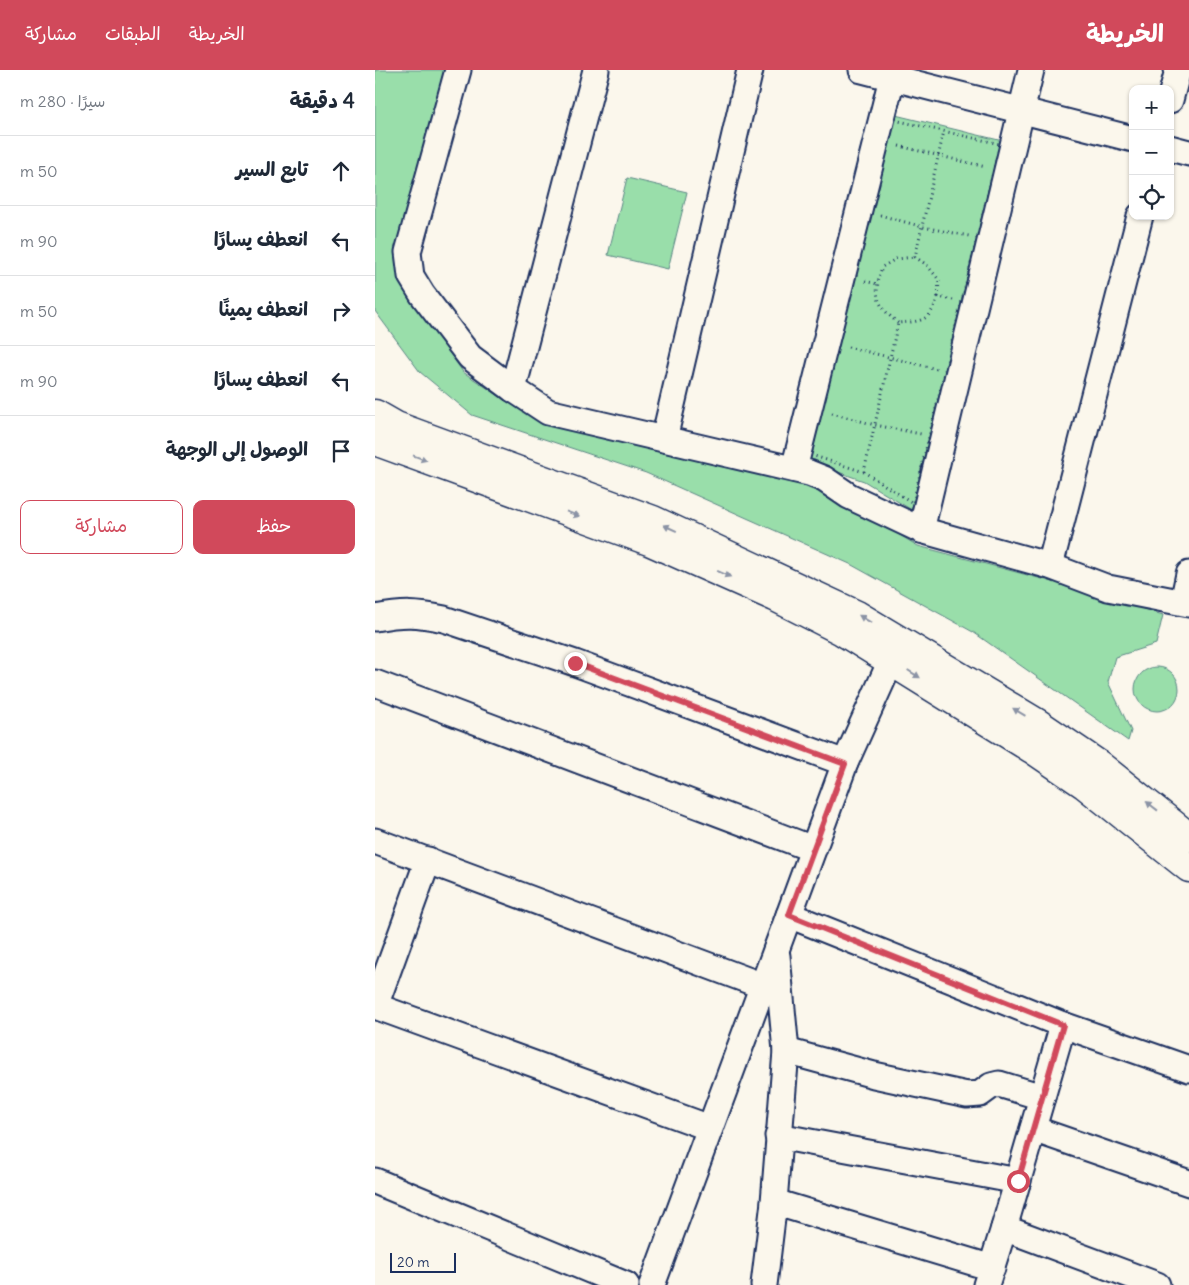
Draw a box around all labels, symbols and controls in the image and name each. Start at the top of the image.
text: الخريطة [1086,18,1164,48]
text: مشاركة [25,22,77,45]
text: الطبقات [105,22,161,45]
text: الخريطة [189,22,245,45]
map controls [1129,85,1174,220]
button: + [1129,85,1174,130]
text: 4 دقيقة [289,87,355,114]
text: سيرًا · 280 m [20,91,105,111]
button: − [1129,130,1174,175]
text: تابع السير [236,157,308,181]
icon: ahead [327,157,355,185]
text: 50 m [20,161,58,181]
button: locate [1129,175,1174,220]
text: انعطف يسارًا [214,227,308,251]
icon: left [327,227,355,255]
text: 90 m [20,231,58,251]
text: انعطف يمينًا [219,297,308,321]
icon: right [327,297,355,325]
text: 50 m [20,301,58,321]
text: انعطف يسارًا [214,367,308,391]
icon: left [327,367,355,395]
text: 90 m [20,371,58,391]
text: الوصول إلى الوجهة [165,437,308,461]
icon: arrive [327,437,355,465]
one-way arrow [413,455,428,462]
button: مشاركة [20,500,183,554]
button: حفظ [193,500,355,554]
one-way arrow [566,511,581,518]
one-way arrow [663,524,677,532]
one-way arrow [717,570,731,578]
one-way arrow [858,615,871,624]
route end [564,652,587,675]
one-way arrow [907,670,920,679]
one-way arrow [1013,708,1026,717]
one-way arrow [1146,800,1159,811]
route start [1007,1170,1030,1193]
scale bar [390,1250,456,1273]
text: 20 m [397,1253,430,1271]

